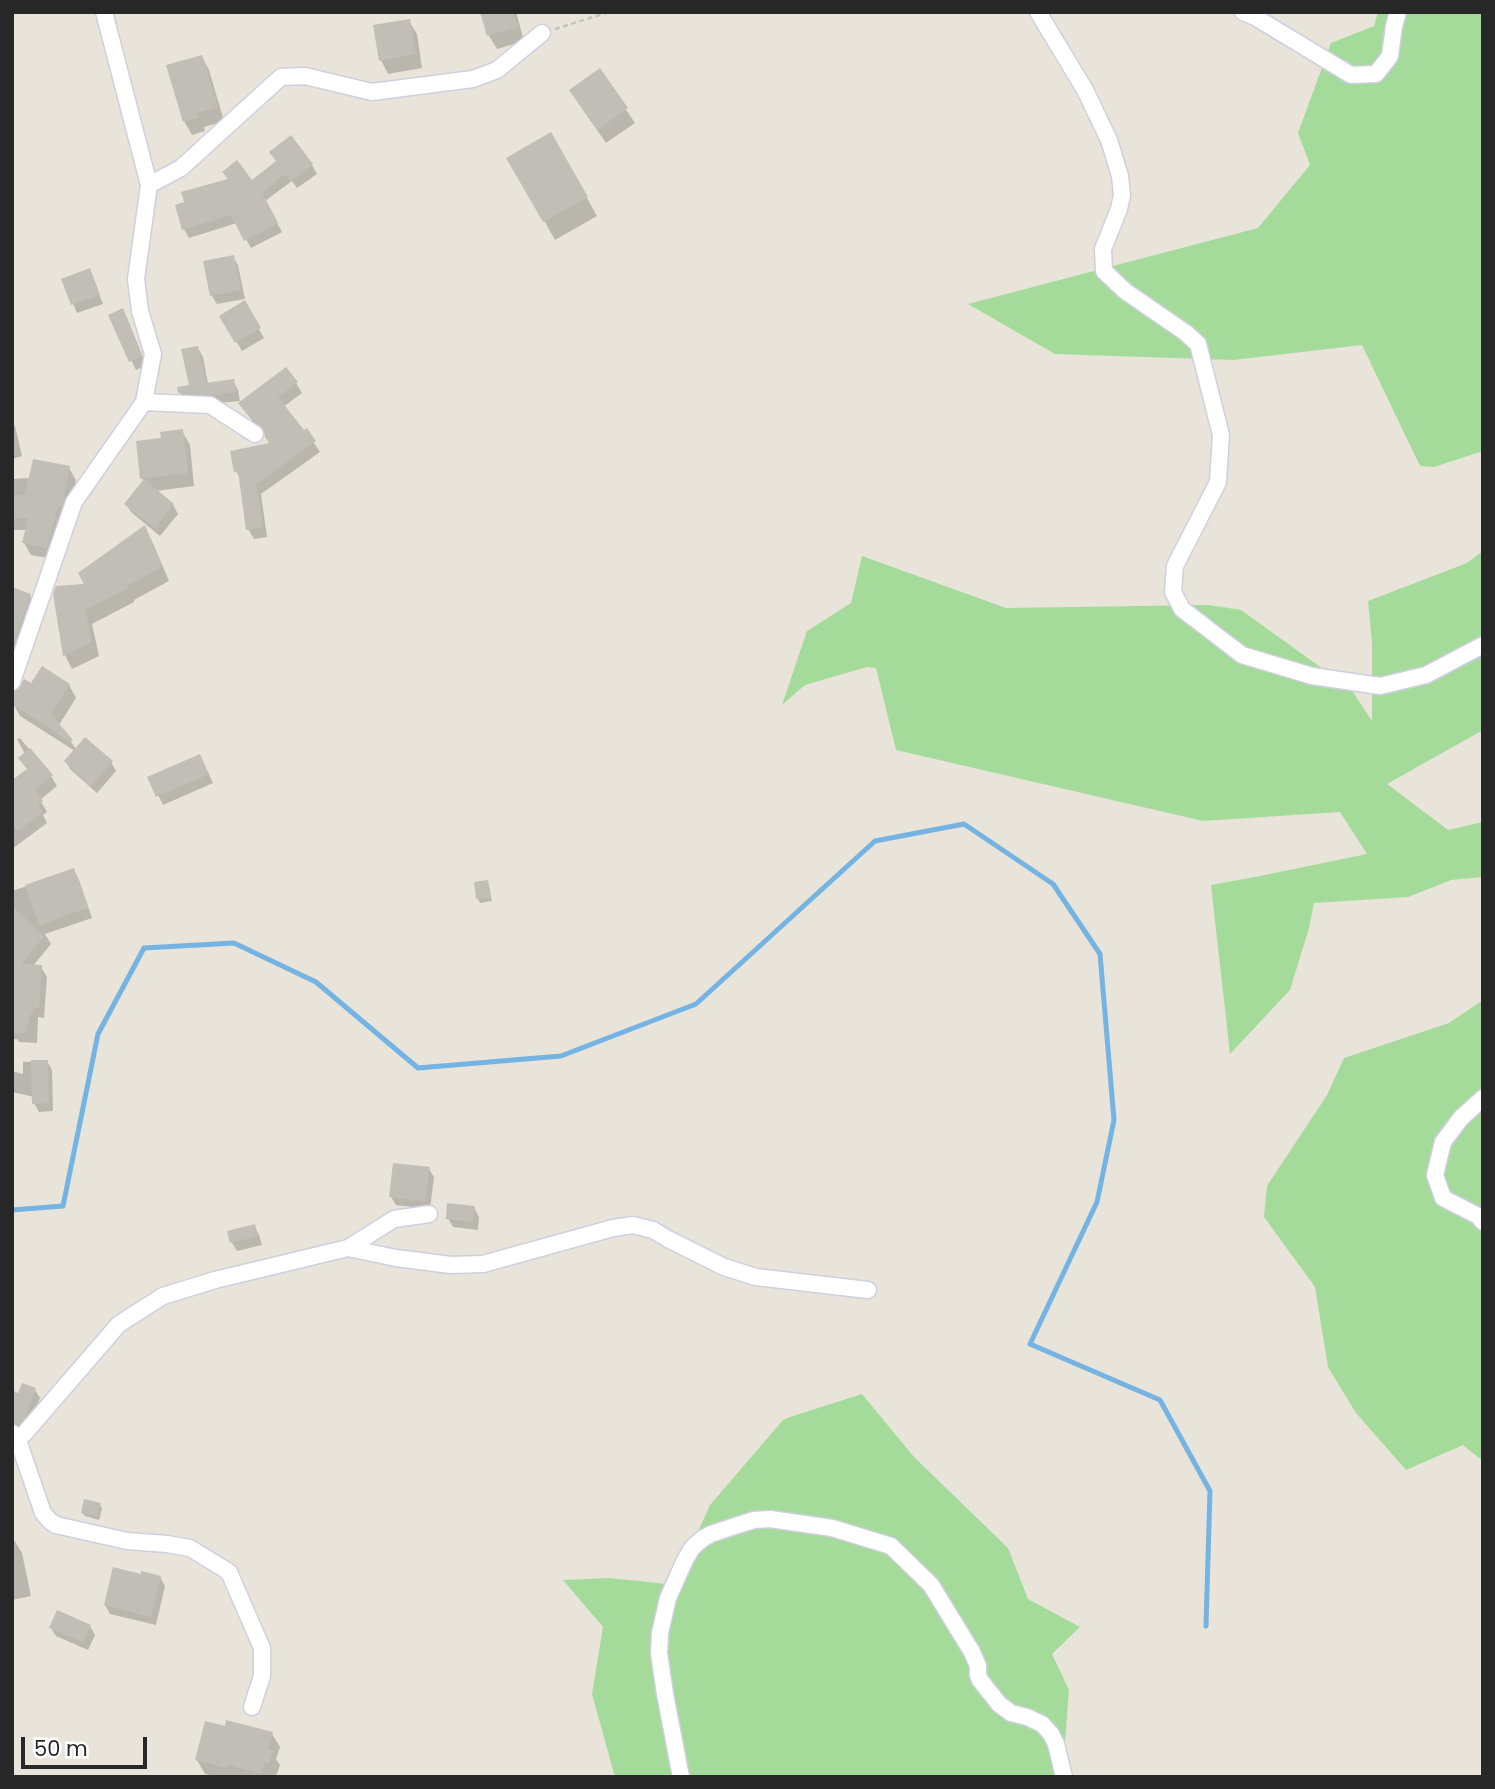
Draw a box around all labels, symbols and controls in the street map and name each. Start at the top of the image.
scale bar [24,1722,150,1766]
text: 50 m [34,1734,88,1763]

